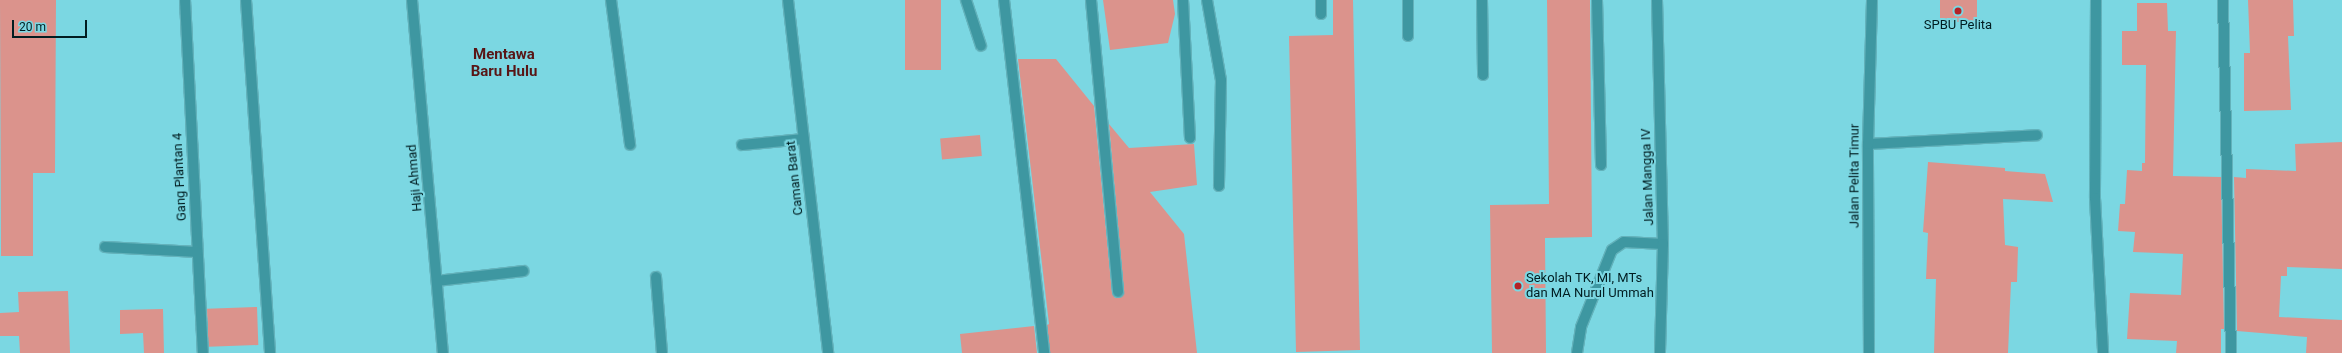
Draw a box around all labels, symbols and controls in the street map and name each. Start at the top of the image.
marker: SPBU Pelita [1953,6,1963,16]
scale bar [14,12,89,38]
place label: SPBU Pelita [1924,17,1992,33]
text: 20 m [19,20,46,34]
district label: Mentawa Baru Hulu [471,45,537,80]
street label: Jalan Pelita Timur [1847,124,1863,228]
street label: Jalan Mangga IV [1639,128,1657,226]
street label: Gang Plantan 4 [170,133,190,221]
street label: Caman Barat [783,140,807,216]
street label: Haji Ahmad [404,144,426,212]
place label: Sekolah TK, MI, MTs dan MA Nurul Ummah [1526,271,1654,302]
marker: Sekolah TK, MI, MTs dan MA Nurul Ummah [1513,281,1523,291]

